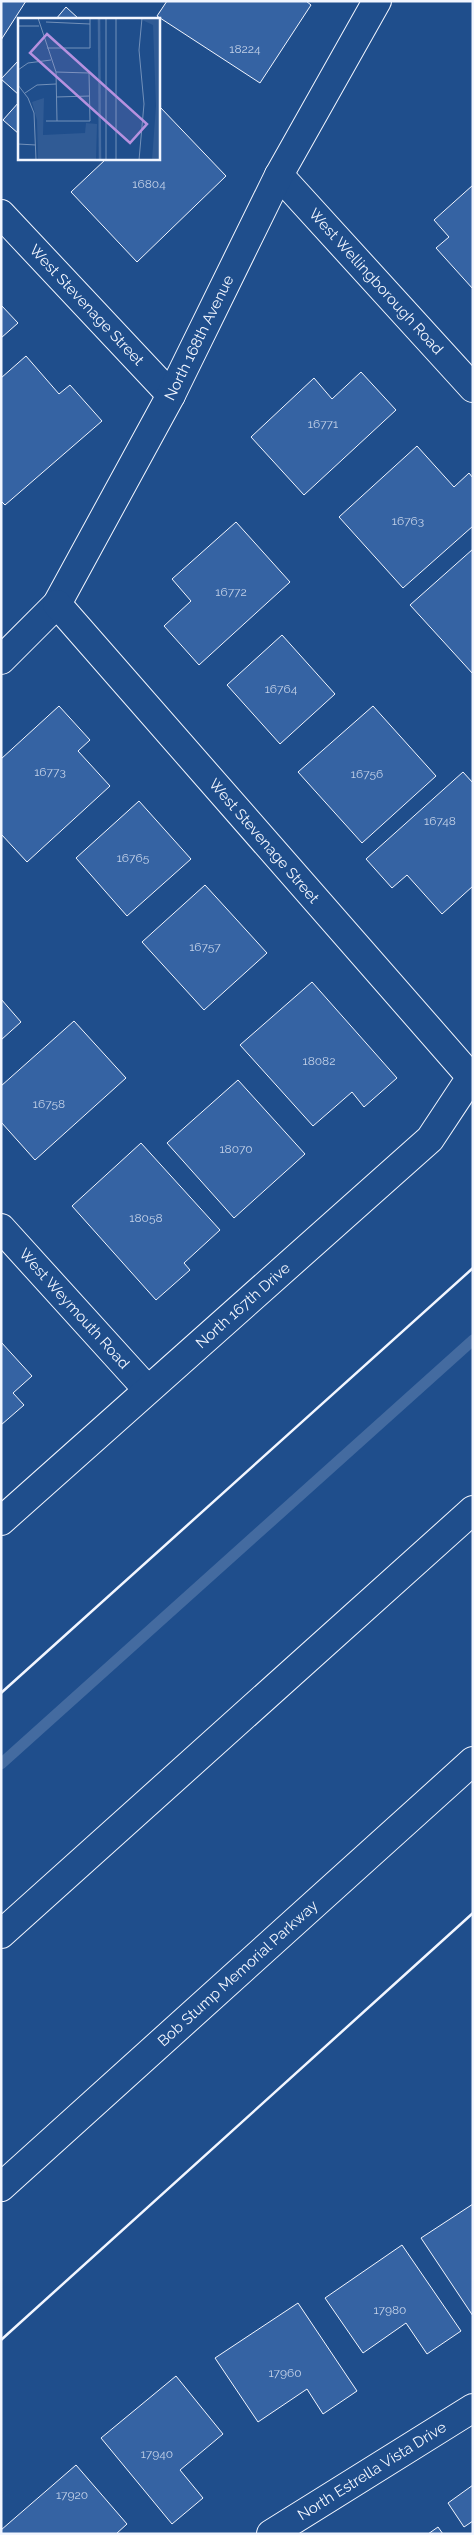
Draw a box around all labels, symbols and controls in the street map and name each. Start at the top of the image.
inset map [18,18,160,160]
house number: 18224 [229,42,261,56]
house number: 16804 [132,177,166,191]
street label: West Wellingborough Road [305,205,447,358]
street label: West Stevenage Street [26,241,148,369]
street label: North 168th Avenue [161,272,238,403]
house number: 16771 [308,417,338,431]
house number: 16763 [392,514,424,528]
house number: 16772 [215,585,247,599]
house number: 16764 [265,682,298,696]
house number: 16773 [34,765,66,779]
house number: 16756 [351,767,383,781]
street label: West Stevenage Street [205,775,323,907]
house number: 16748 [424,814,456,828]
house number: 16765 [117,851,150,865]
house number: 16757 [189,940,221,954]
house number: 18082 [303,1054,335,1068]
house number: 16758 [33,1097,65,1111]
house number: 18070 [219,1142,253,1156]
house number: 18058 [129,1211,163,1225]
street label: West Weymouth Road [15,1245,133,1373]
street label: North 167th Drive [192,1259,294,1352]
street label: Bob Stump Memorial Parkway [154,1896,322,2050]
house number: 17980 [374,2303,406,2317]
house number: 17960 [268,2366,302,2380]
street label: North Estrella Vista Drive [294,2418,450,2524]
house number: 17940 [141,2447,173,2461]
house number: 17920 [56,2488,88,2502]

